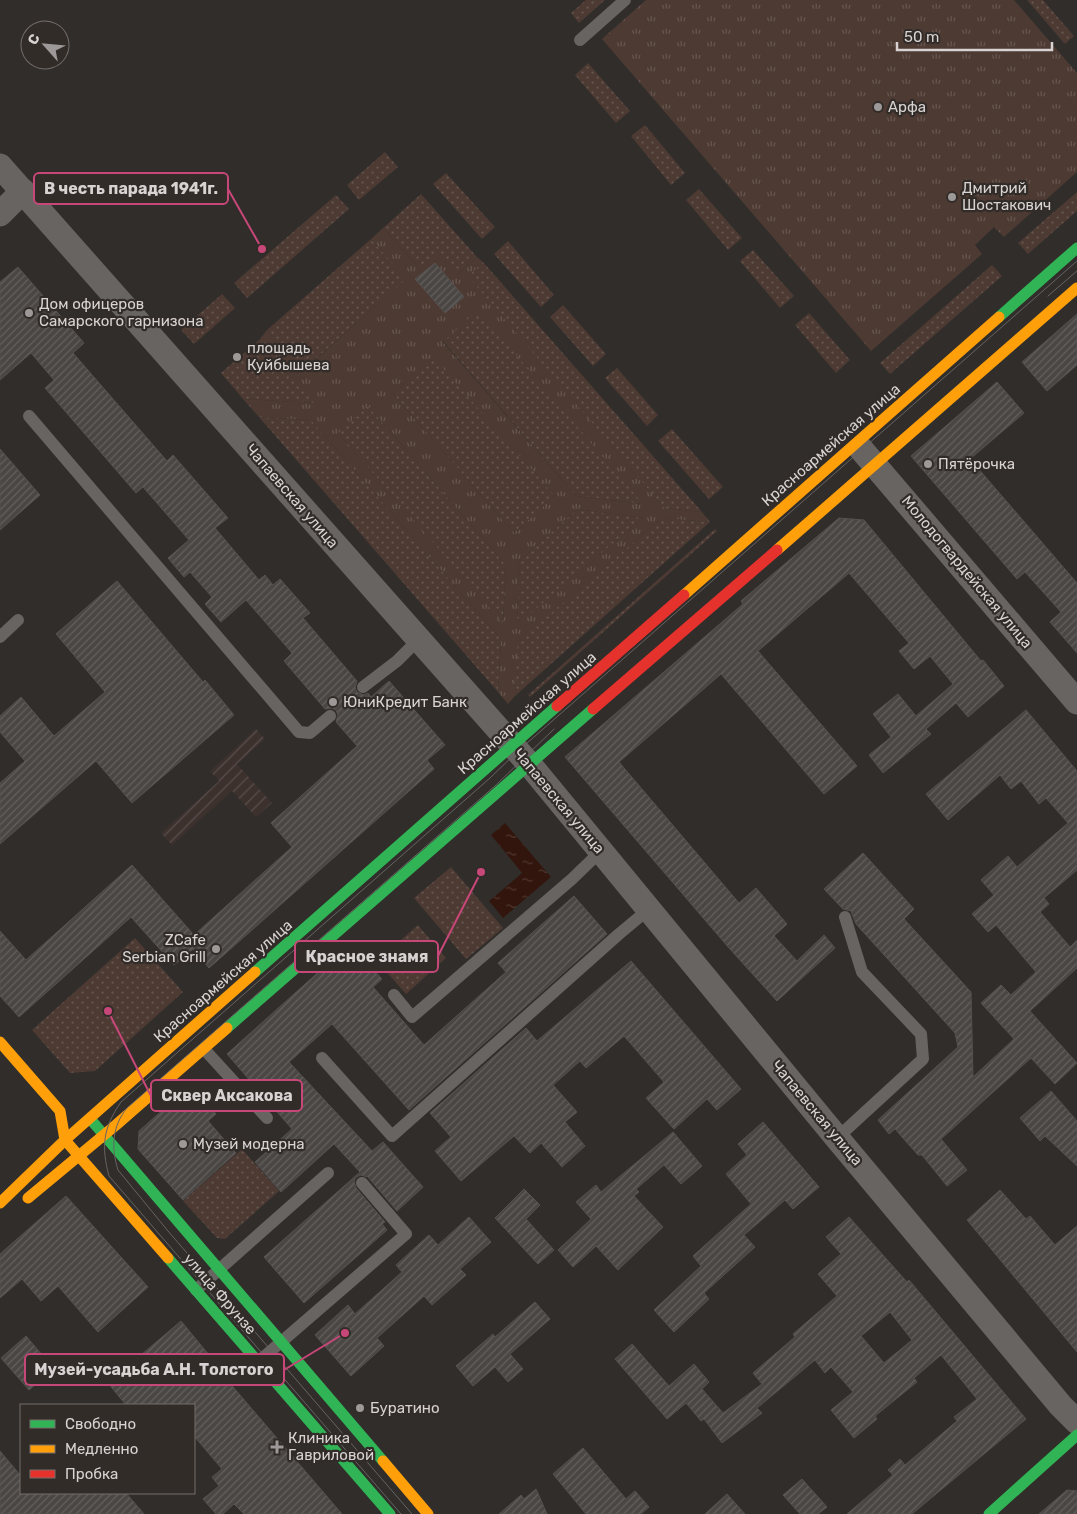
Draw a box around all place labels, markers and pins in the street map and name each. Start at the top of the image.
place label: Арфа [888,98,926,116]
marker: Арфа [872,101,884,113]
callout: В честь парада 1941г. [34,173,228,204]
place label: Дмитрий Шостакович [962,179,1051,214]
marker: Дмитрий Шостакович [946,191,958,203]
place label: Дом офицеров Самарского гарнизона [39,295,204,330]
marker: Дом офицеров Самарского гарнизона [23,307,35,319]
place label: площадь Куйбышева [247,339,329,374]
marker: площадь Куйбышева [231,351,243,363]
place label: Пятёрочка [938,455,1015,473]
marker: Пятёрочка [922,458,934,470]
place label: ЮниКредит Банк [343,693,467,711]
marker: ЮниКредит Банк [327,696,339,708]
place label: ZCafe Serbian Grill [122,931,206,966]
callout: Красное знамя [295,941,438,972]
marker: ZCafe Serbian Grill [210,943,222,955]
callout: Сквер Аксакова [151,1080,302,1111]
place label: Музей модерна [193,1135,305,1153]
marker: Музей модерна [177,1138,189,1150]
callout: Музей-усадьба А.Н. Толстого [25,1354,284,1385]
place label: Буратино [370,1399,440,1417]
marker: Буратино [354,1402,366,1414]
place label: Клиника Гавриловой [288,1429,374,1464]
marker: Клиника Гавриловой [270,1440,284,1454]

